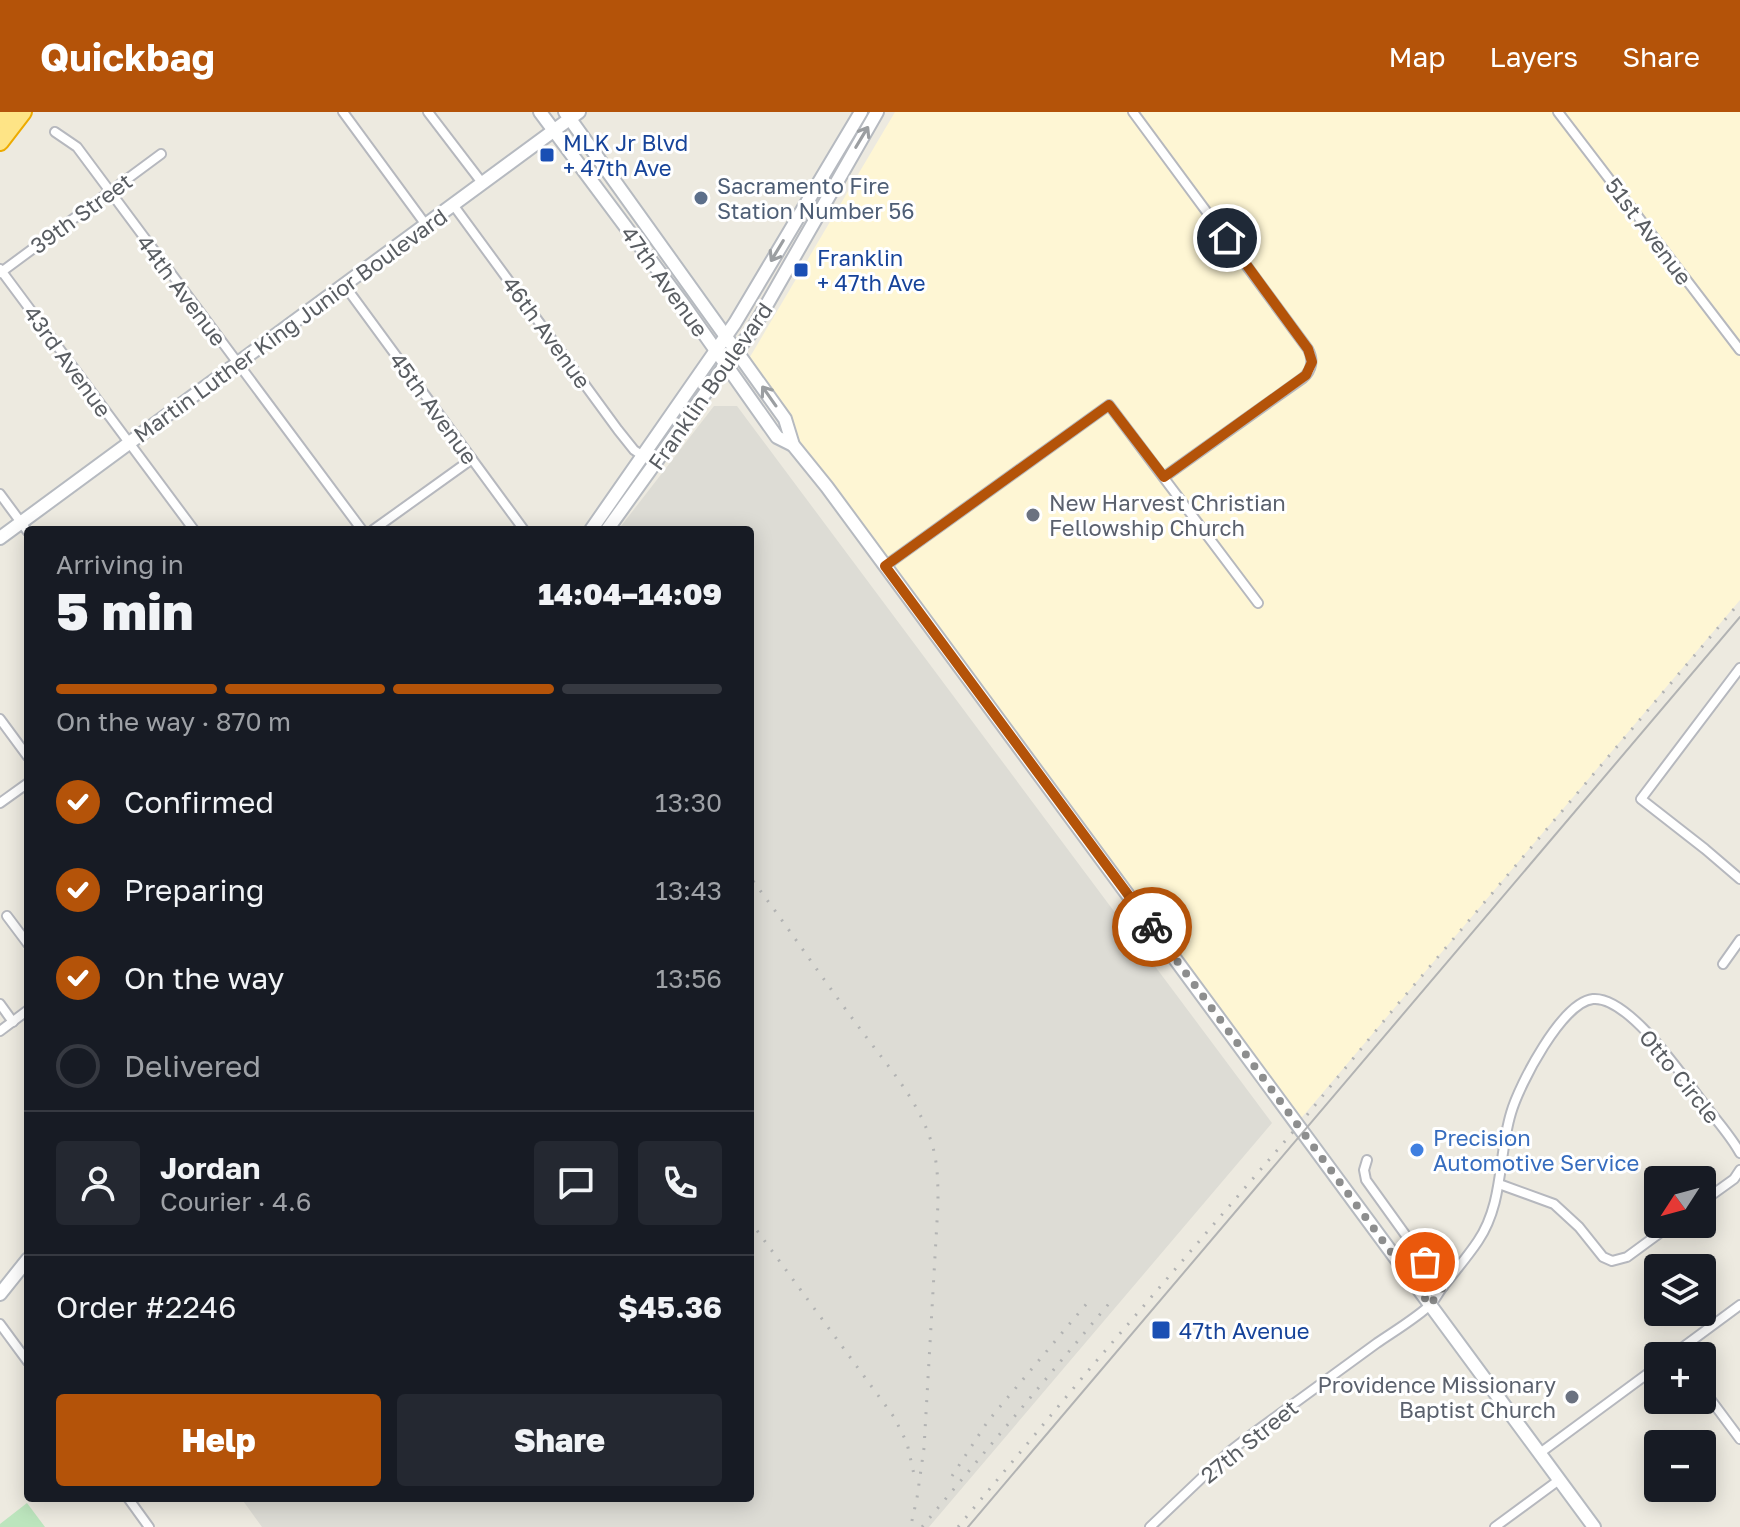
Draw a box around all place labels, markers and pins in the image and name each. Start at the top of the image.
place label: MLK Jr Blvd + 47th Ave [563,129,688,181]
marker: MLK Jr Blvd + 47th Ave [538,146,556,164]
place label: Sacramento Fire Station Number 56 [717,172,915,224]
marker: Sacramento Fire Station Number 56 [692,189,710,207]
pin [1193,204,1261,272]
place label: Franklin + 47th Ave [817,244,926,296]
marker: Franklin + 47th Ave [792,261,810,279]
place label: New Harvest Christian Fellowship Church [1049,489,1286,541]
marker: New Harvest Christian Fellowship Church [1024,506,1042,524]
place label: Precision Automotive Service [1433,1124,1639,1176]
marker: Precision Automotive Service [1408,1141,1426,1159]
pin [1391,1228,1459,1296]
place label: 47th Avenue [1179,1317,1310,1344]
marker: 47th Avenue [1150,1319,1172,1341]
place label: Providence Missionary Baptist Church [1317,1371,1556,1423]
marker: Providence Missionary Baptist Church [1563,1388,1581,1406]

